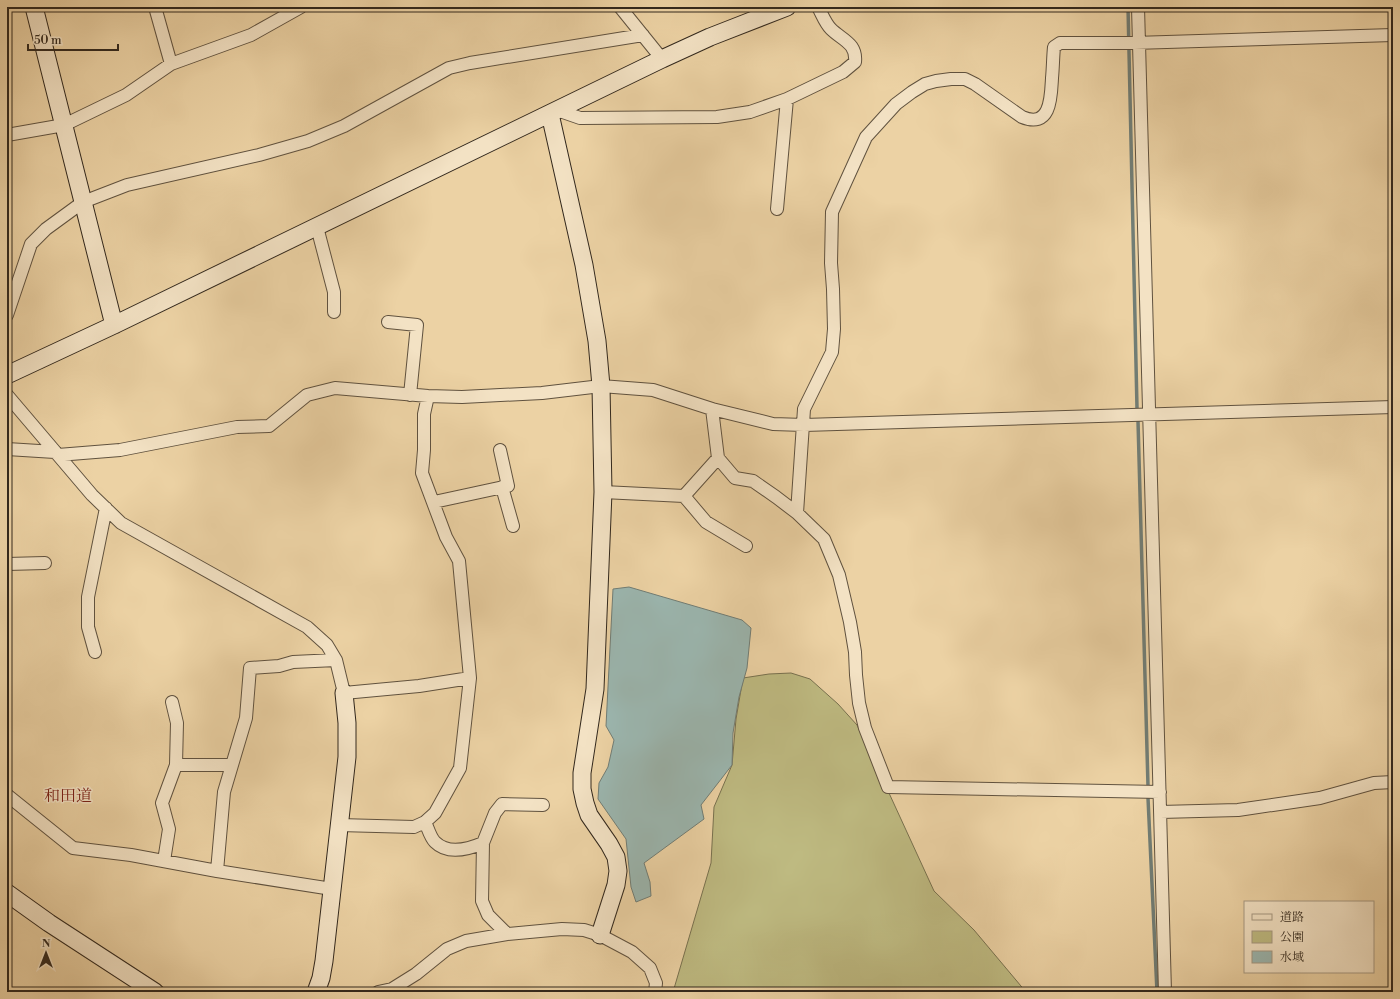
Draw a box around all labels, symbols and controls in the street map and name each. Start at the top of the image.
scale bar [28,26,118,52]
text: 50 m [34,33,62,48]
district label: 和田道 [44,786,92,806]
legend [1244,901,1374,973]
text: 道路 [1280,910,1304,925]
text: 公園 [1280,930,1304,945]
north arrow [26,933,66,973]
text: N [42,937,51,951]
text: 水域 [1280,950,1304,965]

